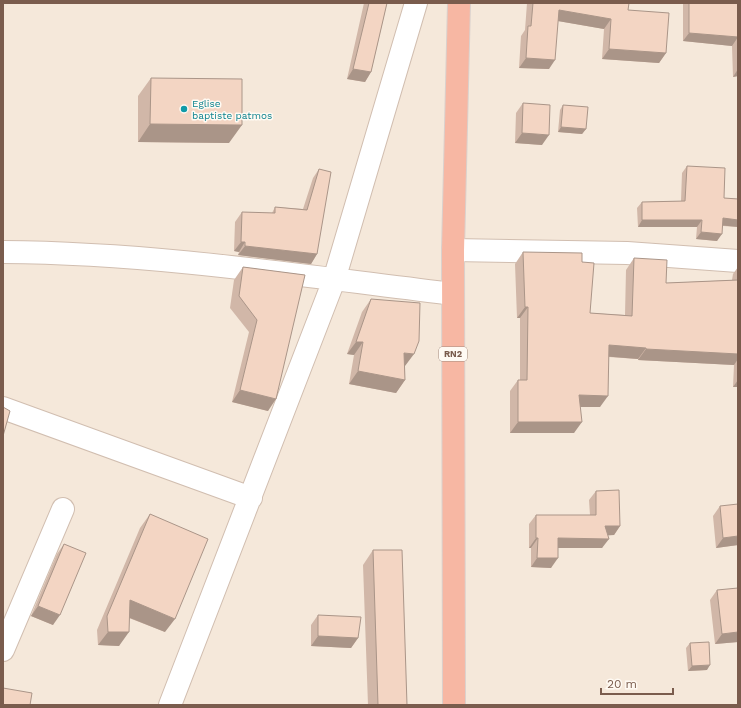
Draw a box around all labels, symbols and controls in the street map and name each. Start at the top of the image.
place label: Eglise baptiste patmos [192,98,272,121]
marker: Eglise baptiste patmos [179,104,189,114]
road number: RN2 [439,347,467,361]
scale bar [601,670,673,696]
text: 20 m [607,677,637,691]

